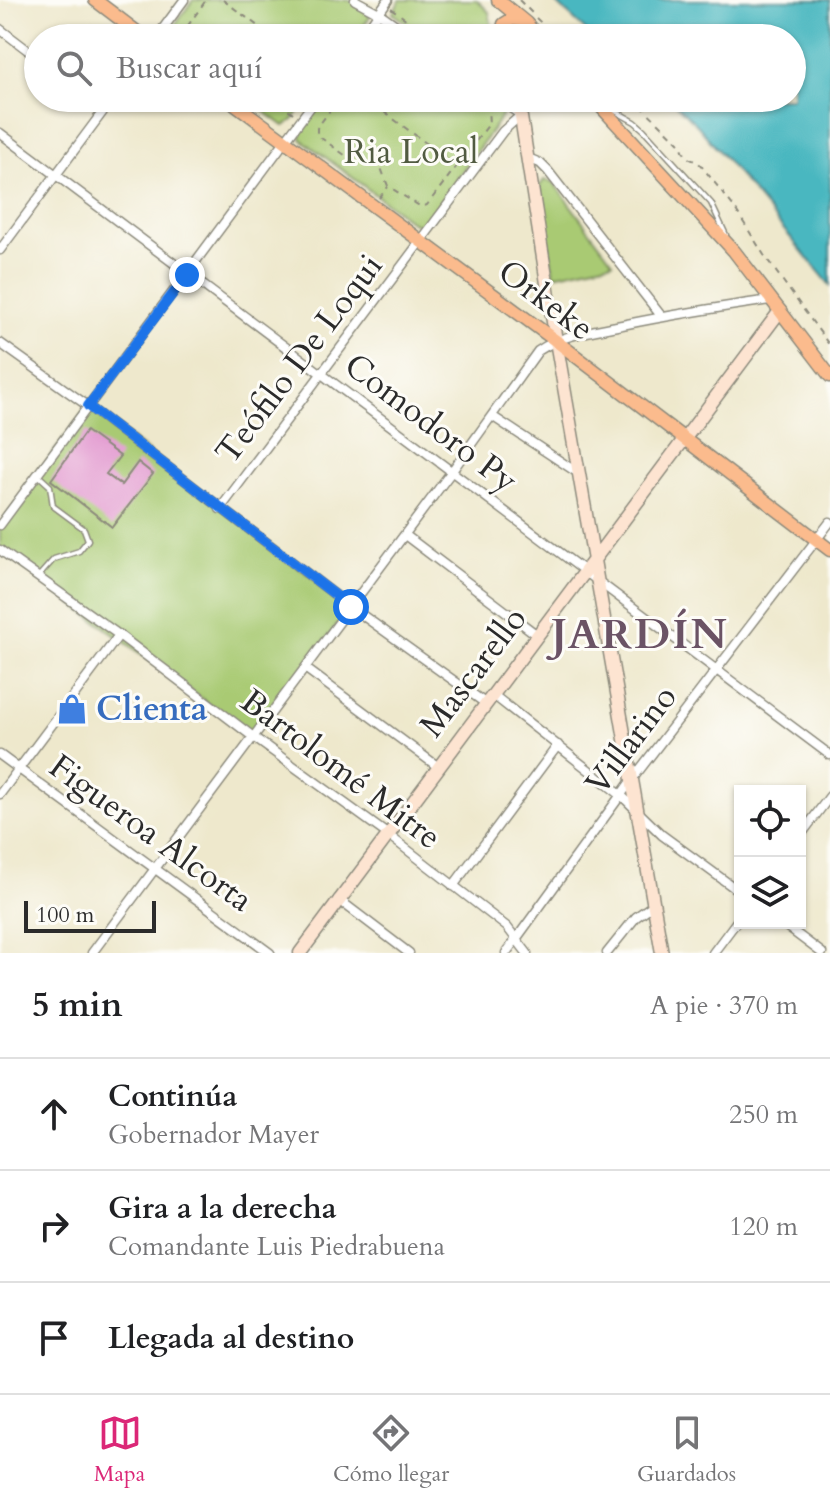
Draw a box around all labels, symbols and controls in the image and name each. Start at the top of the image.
search box [24,24,806,112]
icon: search [52,46,96,90]
text: Buscar aquí [116,48,262,89]
park label: Ria Local [344,129,479,175]
street label: Teófilo De Loqui [205,245,393,473]
street label: Orkeke [489,249,603,351]
route end [169,257,205,293]
street label: Comodoro Py [335,343,527,503]
route start [333,589,369,625]
street label: Mascarello [409,598,537,746]
district label: JARDÍN [545,606,729,663]
street label: Villarino [575,676,687,804]
street label: Bartolomé Mitre [231,678,451,860]
place label: Clienta [96,686,208,732]
shop icon: Clienta [55,692,89,726]
street label: Figueroa Alcorta [40,743,262,923]
map controls [734,785,806,929]
button: locate [734,785,806,857]
button: layers [734,857,806,929]
scale bar [24,897,156,933]
text: 100 m [36,900,94,930]
text: 5 min [32,982,123,1028]
text: A pie · 370 m [650,988,798,1023]
text: Continúa [108,1076,238,1117]
icon: ahead [32,1092,76,1136]
text: 250 m [729,1097,798,1132]
text: Gobernador Mayer [108,1117,319,1152]
text: Gira a la derecha [108,1188,337,1229]
icon: right [32,1204,76,1248]
text: 120 m [729,1209,798,1244]
text: Comandante Luis Piedrabuena [108,1229,445,1264]
icon: arrive [32,1316,76,1360]
text: Llegada al destino [108,1318,354,1359]
tab: Mapa [94,1411,145,1489]
tab: Cómo llegar [333,1411,449,1489]
tab: Guardados [637,1411,736,1489]

